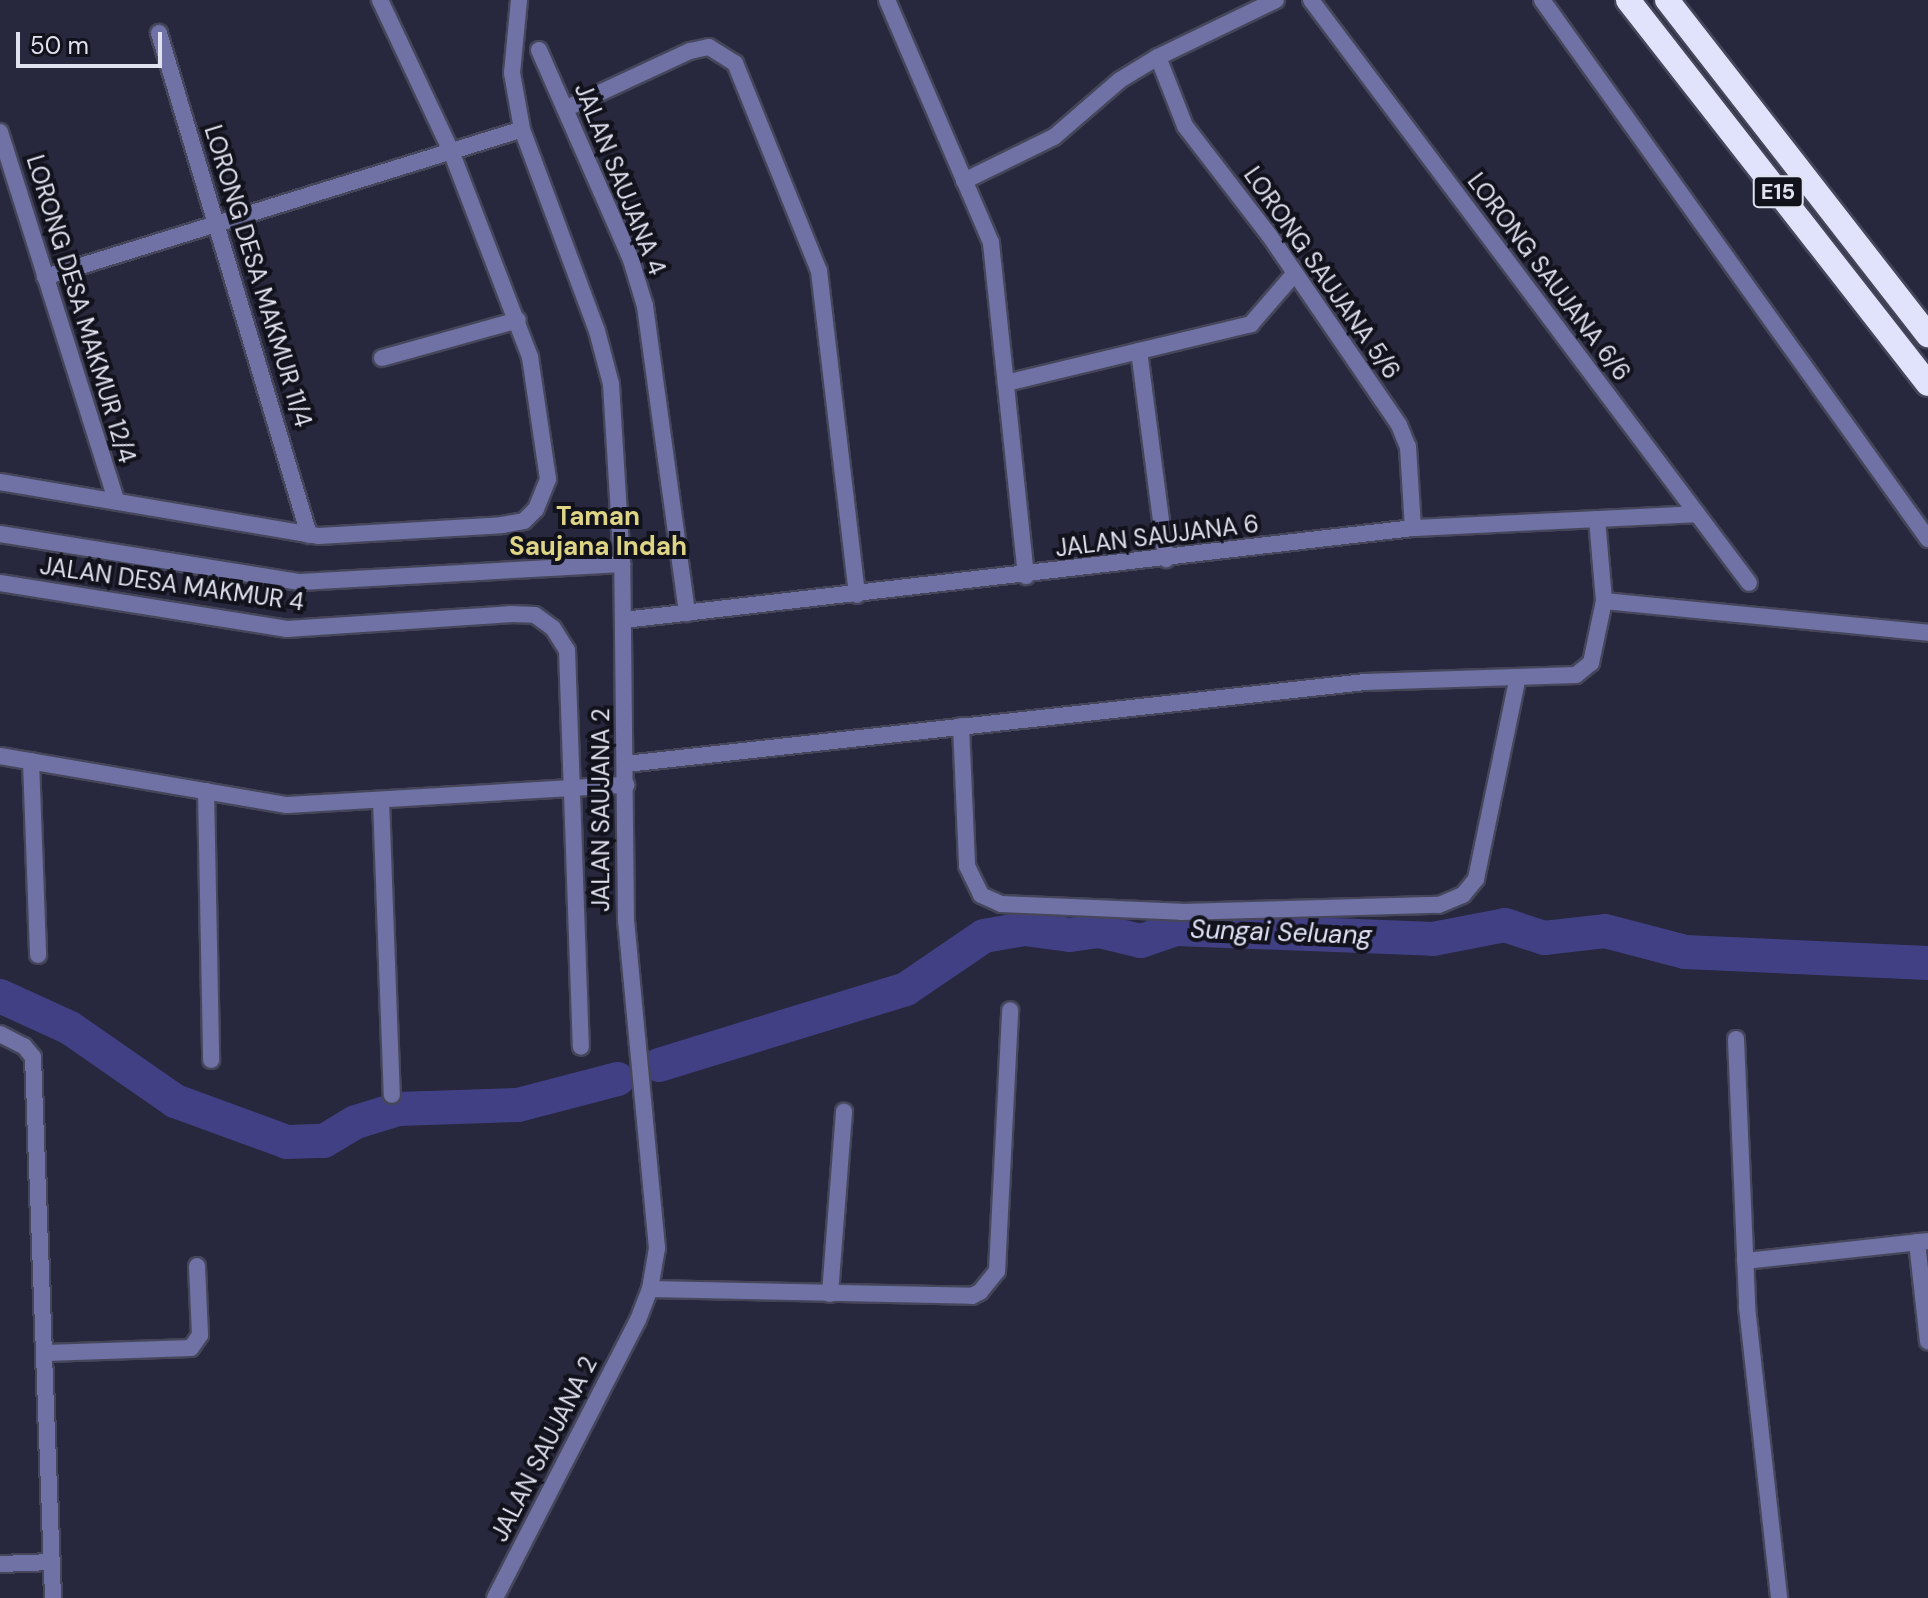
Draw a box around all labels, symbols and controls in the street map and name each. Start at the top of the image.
scale bar [20,16,166,66]
text: 50 m [30,30,89,61]
street label: JALAN SAUJANA 4 [568,79,672,279]
street label: LORONG DESA MAKMUR 11/4 [198,122,318,430]
street label: LORONG DESA MAKMUR 12/4 [20,152,142,466]
street label: LORONG SAUJANA 5/6 [1238,161,1406,385]
street label: LORONG SAUJANA 6/6 [1461,167,1637,387]
road number: E15 [1752,174,1804,210]
district label: Taman Saujana Indah [509,501,687,562]
street label: JALAN SAUJANA 6 [1054,509,1260,563]
street label: JALAN DESA MAKMUR 4 [38,551,306,617]
street label: JALAN SAUJANA 2 [587,708,615,912]
water label: Sungai Seluang [1190,914,1372,952]
street label: JALAN SAUJANA 2 [485,1352,603,1546]

